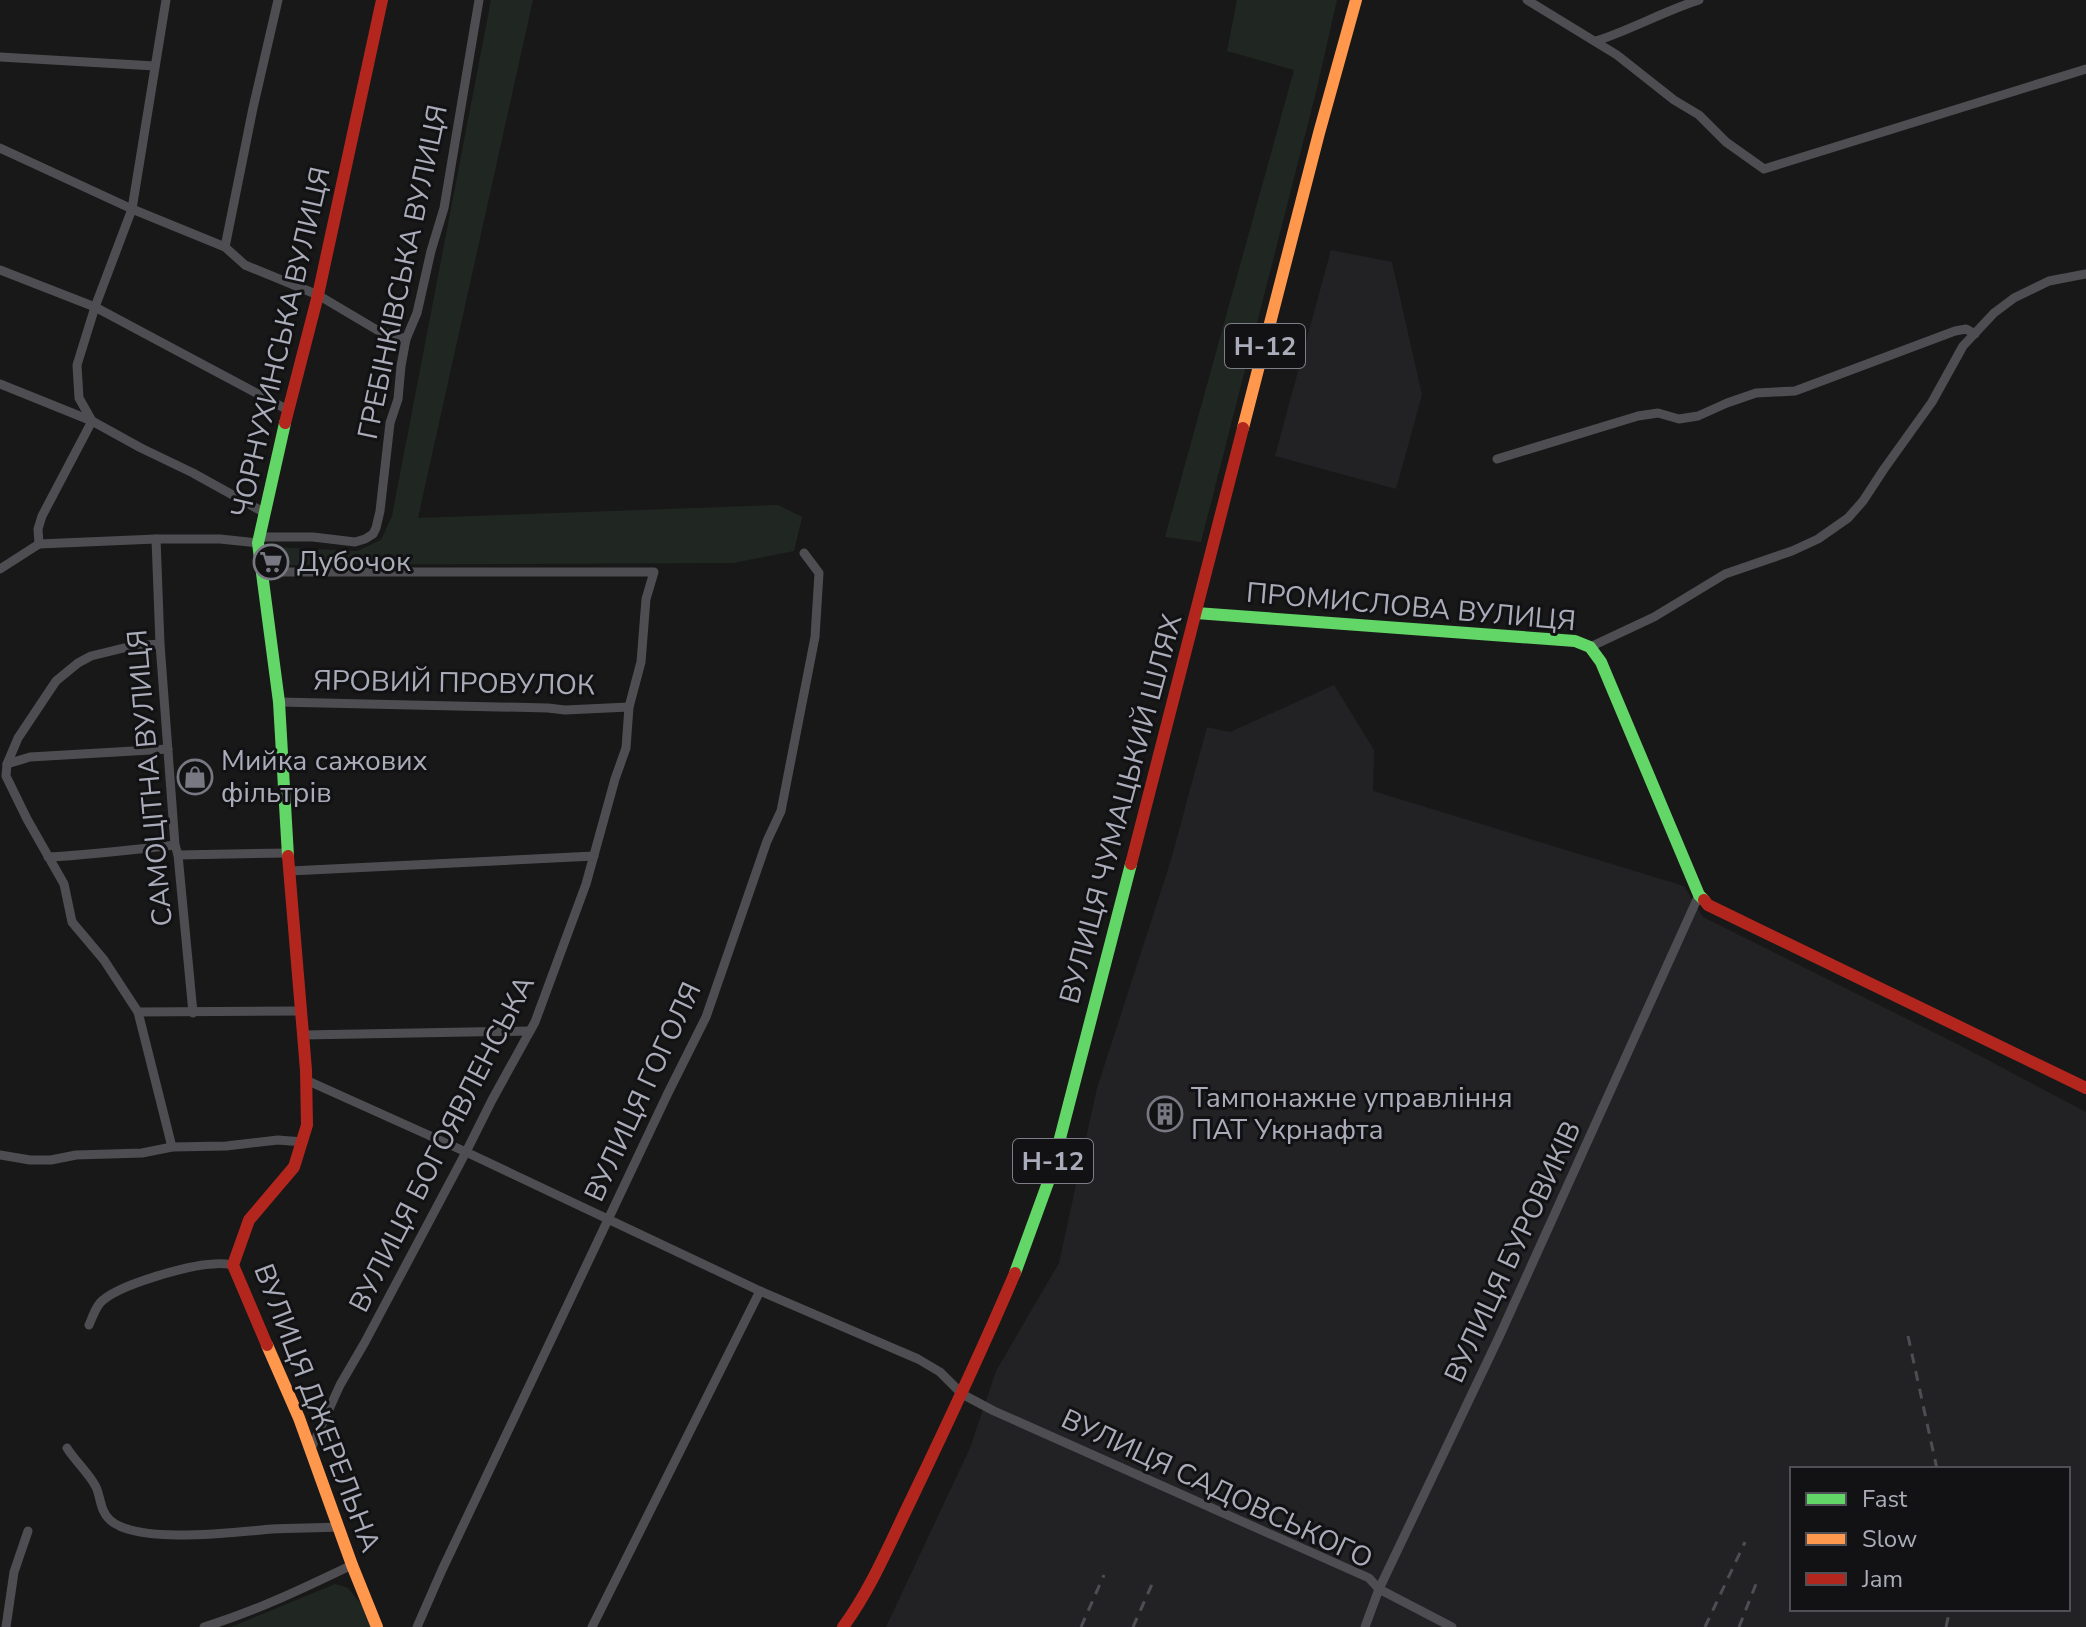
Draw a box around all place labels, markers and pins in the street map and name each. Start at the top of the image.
supermarket icon: Дубочок [252,543,290,581]
place label: Дубочок [297,543,411,581]
place label: Мийка сажових фільтрів [221,742,427,812]
shop icon: Мийка сажових фільтрів [176,758,214,796]
place label: Тампонажне управління ПАТ Укрнафта [1191,1079,1513,1149]
building icon: Тампонажне управління ПАТ Укрнафта [1146,1095,1184,1133]

